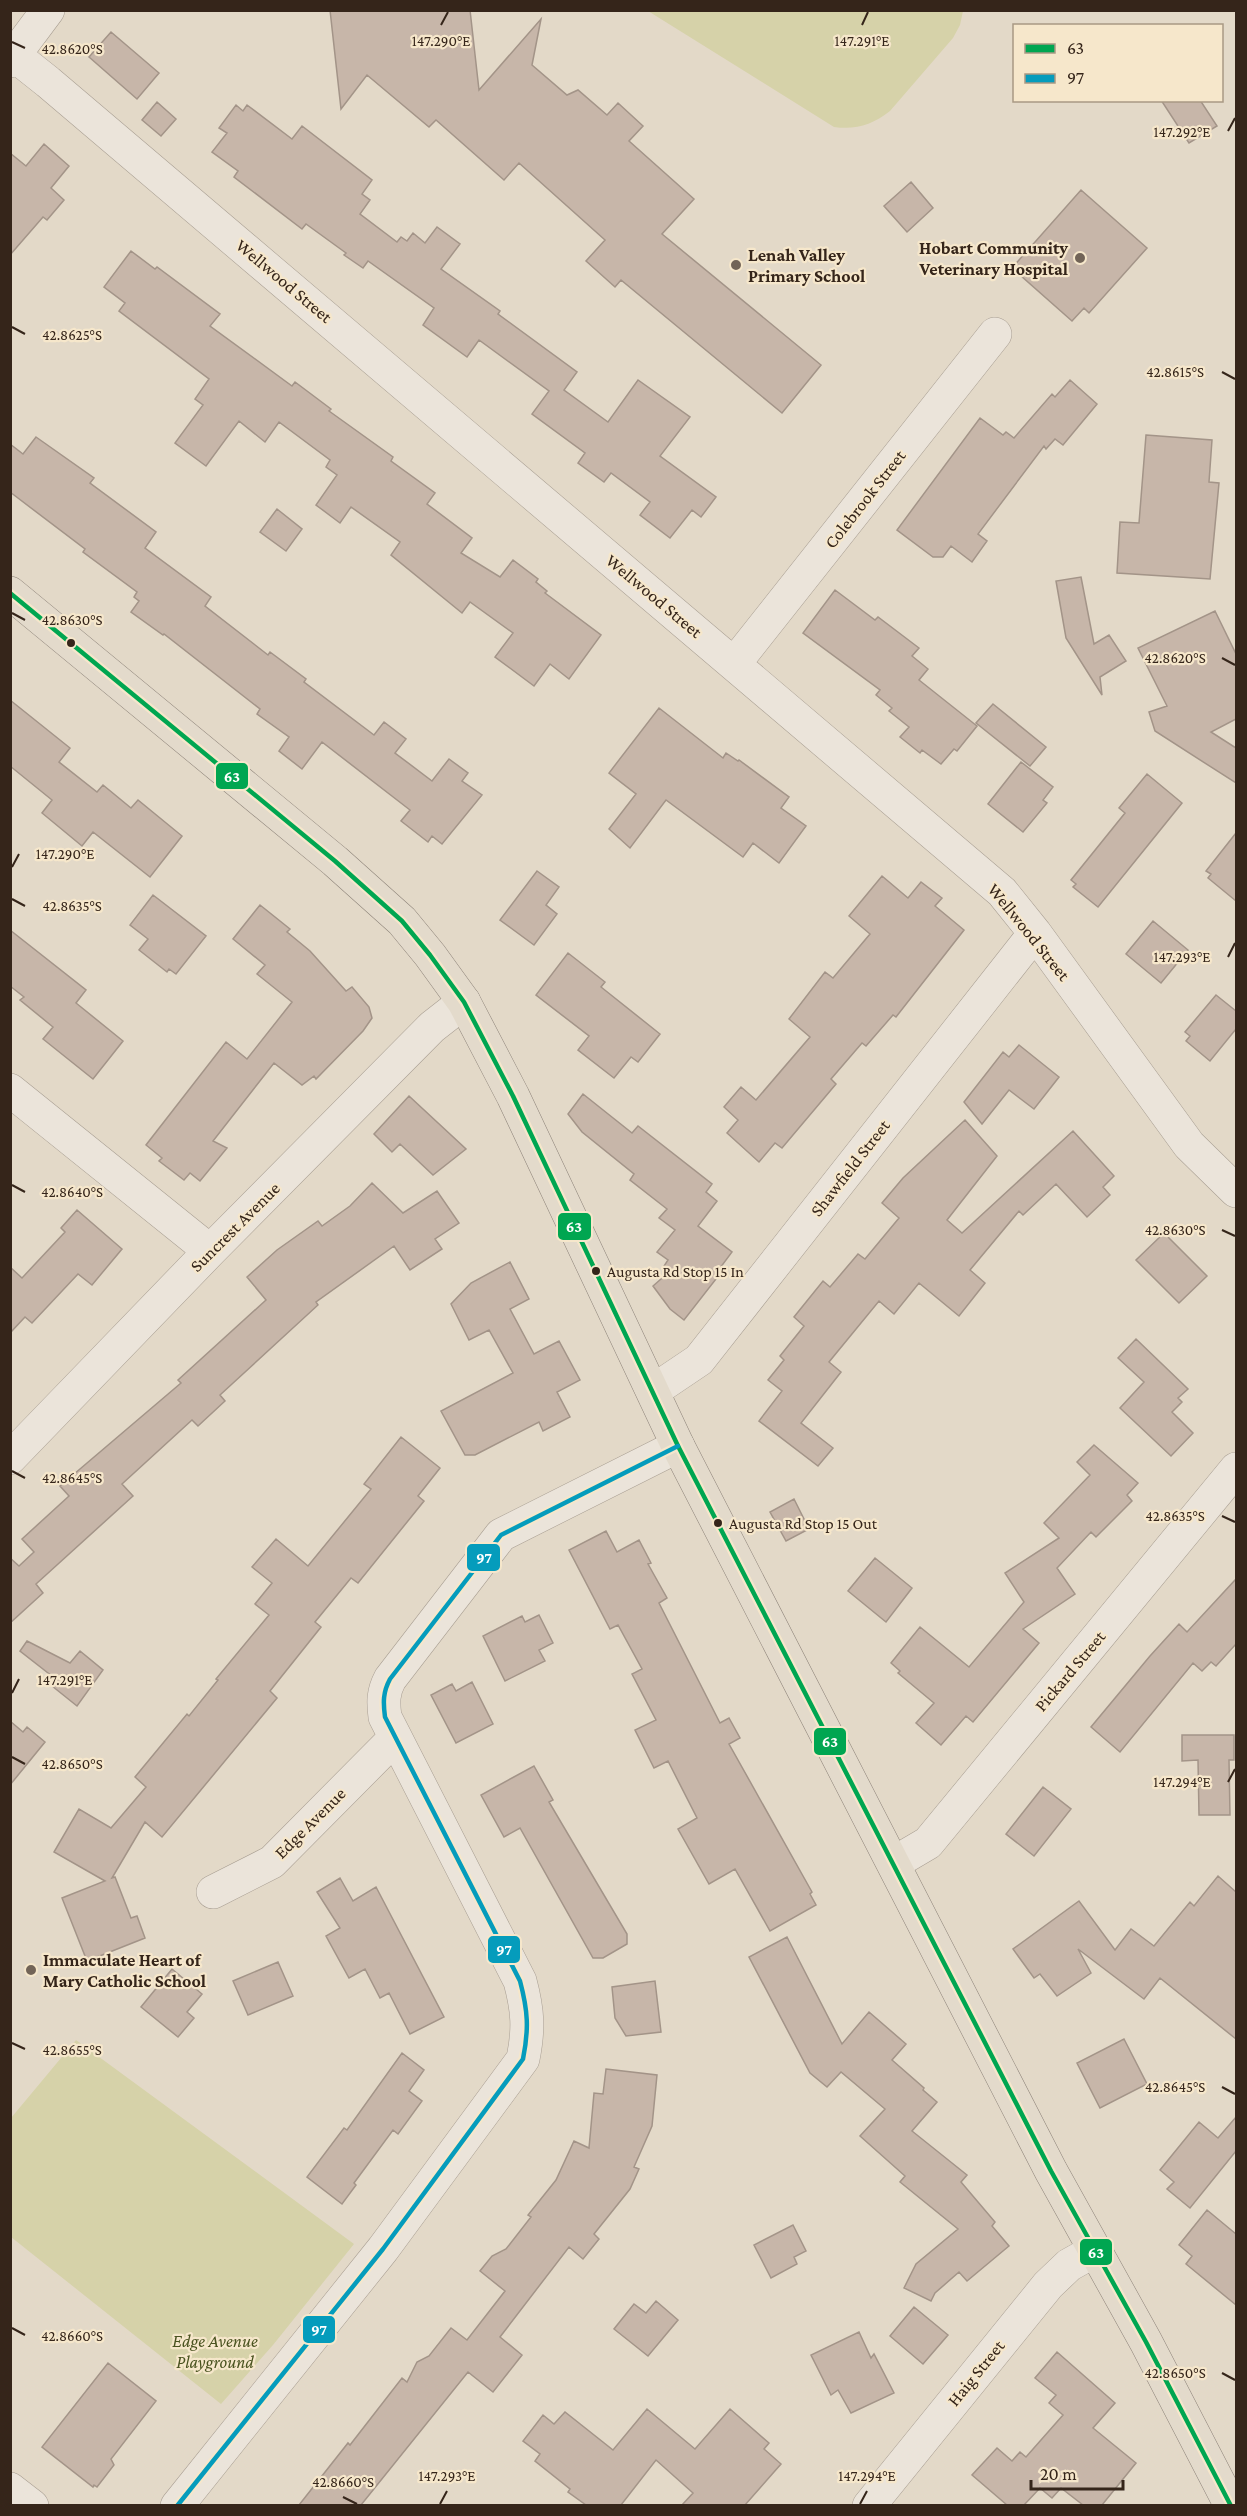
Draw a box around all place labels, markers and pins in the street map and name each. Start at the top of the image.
place label: Hobart Community Veterinary Hospital [918,238,1068,279]
place label: Lenah Valley Primary School [748,245,865,286]
marker: Hobart Community Veterinary Hospital [1073,251,1087,265]
marker: Lenah Valley Primary School [729,258,743,272]
unlabelled marker [65,637,77,649]
place label: Augusta Rd Stop 15 In [607,1263,744,1281]
marker: Augusta Rd Stop 15 In [590,1265,602,1277]
place label: Augusta Rd Stop 15 Out [729,1515,878,1533]
marker: Augusta Rd Stop 15 Out [712,1517,724,1529]
place label: Immaculate Heart of Mary Catholic School [43,1950,206,1991]
marker: Immaculate Heart of Mary Catholic School [24,1963,38,1977]

